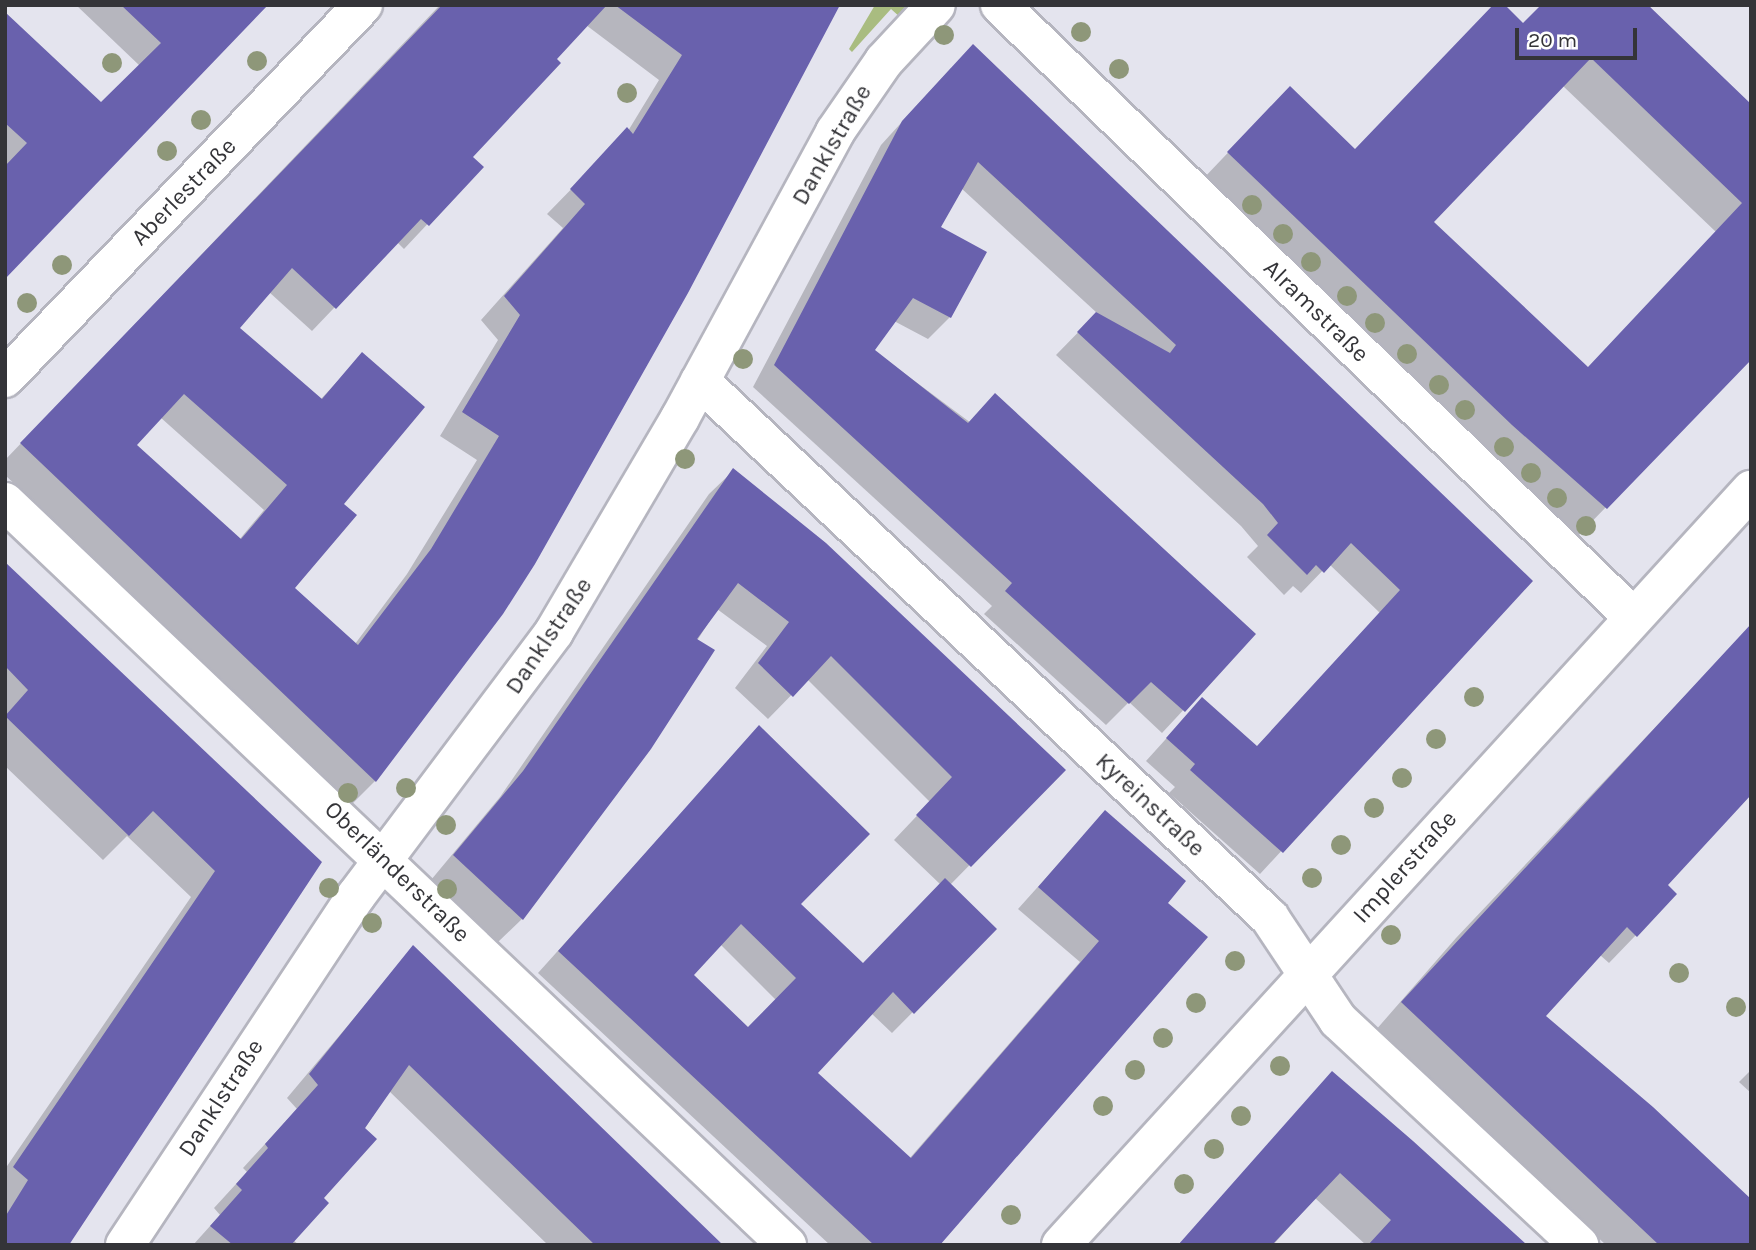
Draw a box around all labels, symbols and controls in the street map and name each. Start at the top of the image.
scale bar [1518,14,1640,58]
text: 20 m [1528,28,1577,52]
street label: Danklstraße [786,80,878,210]
street label: Aberlestraße [125,132,243,252]
street label: Alramstraße [1257,254,1375,368]
street label: Danklstraße [499,572,599,700]
street label: Kyreinstraße [1089,747,1211,863]
street label: Oberländerstraße [318,795,476,949]
street label: Implerstraße [1347,805,1463,929]
street label: Danklstraße [172,1034,270,1162]

